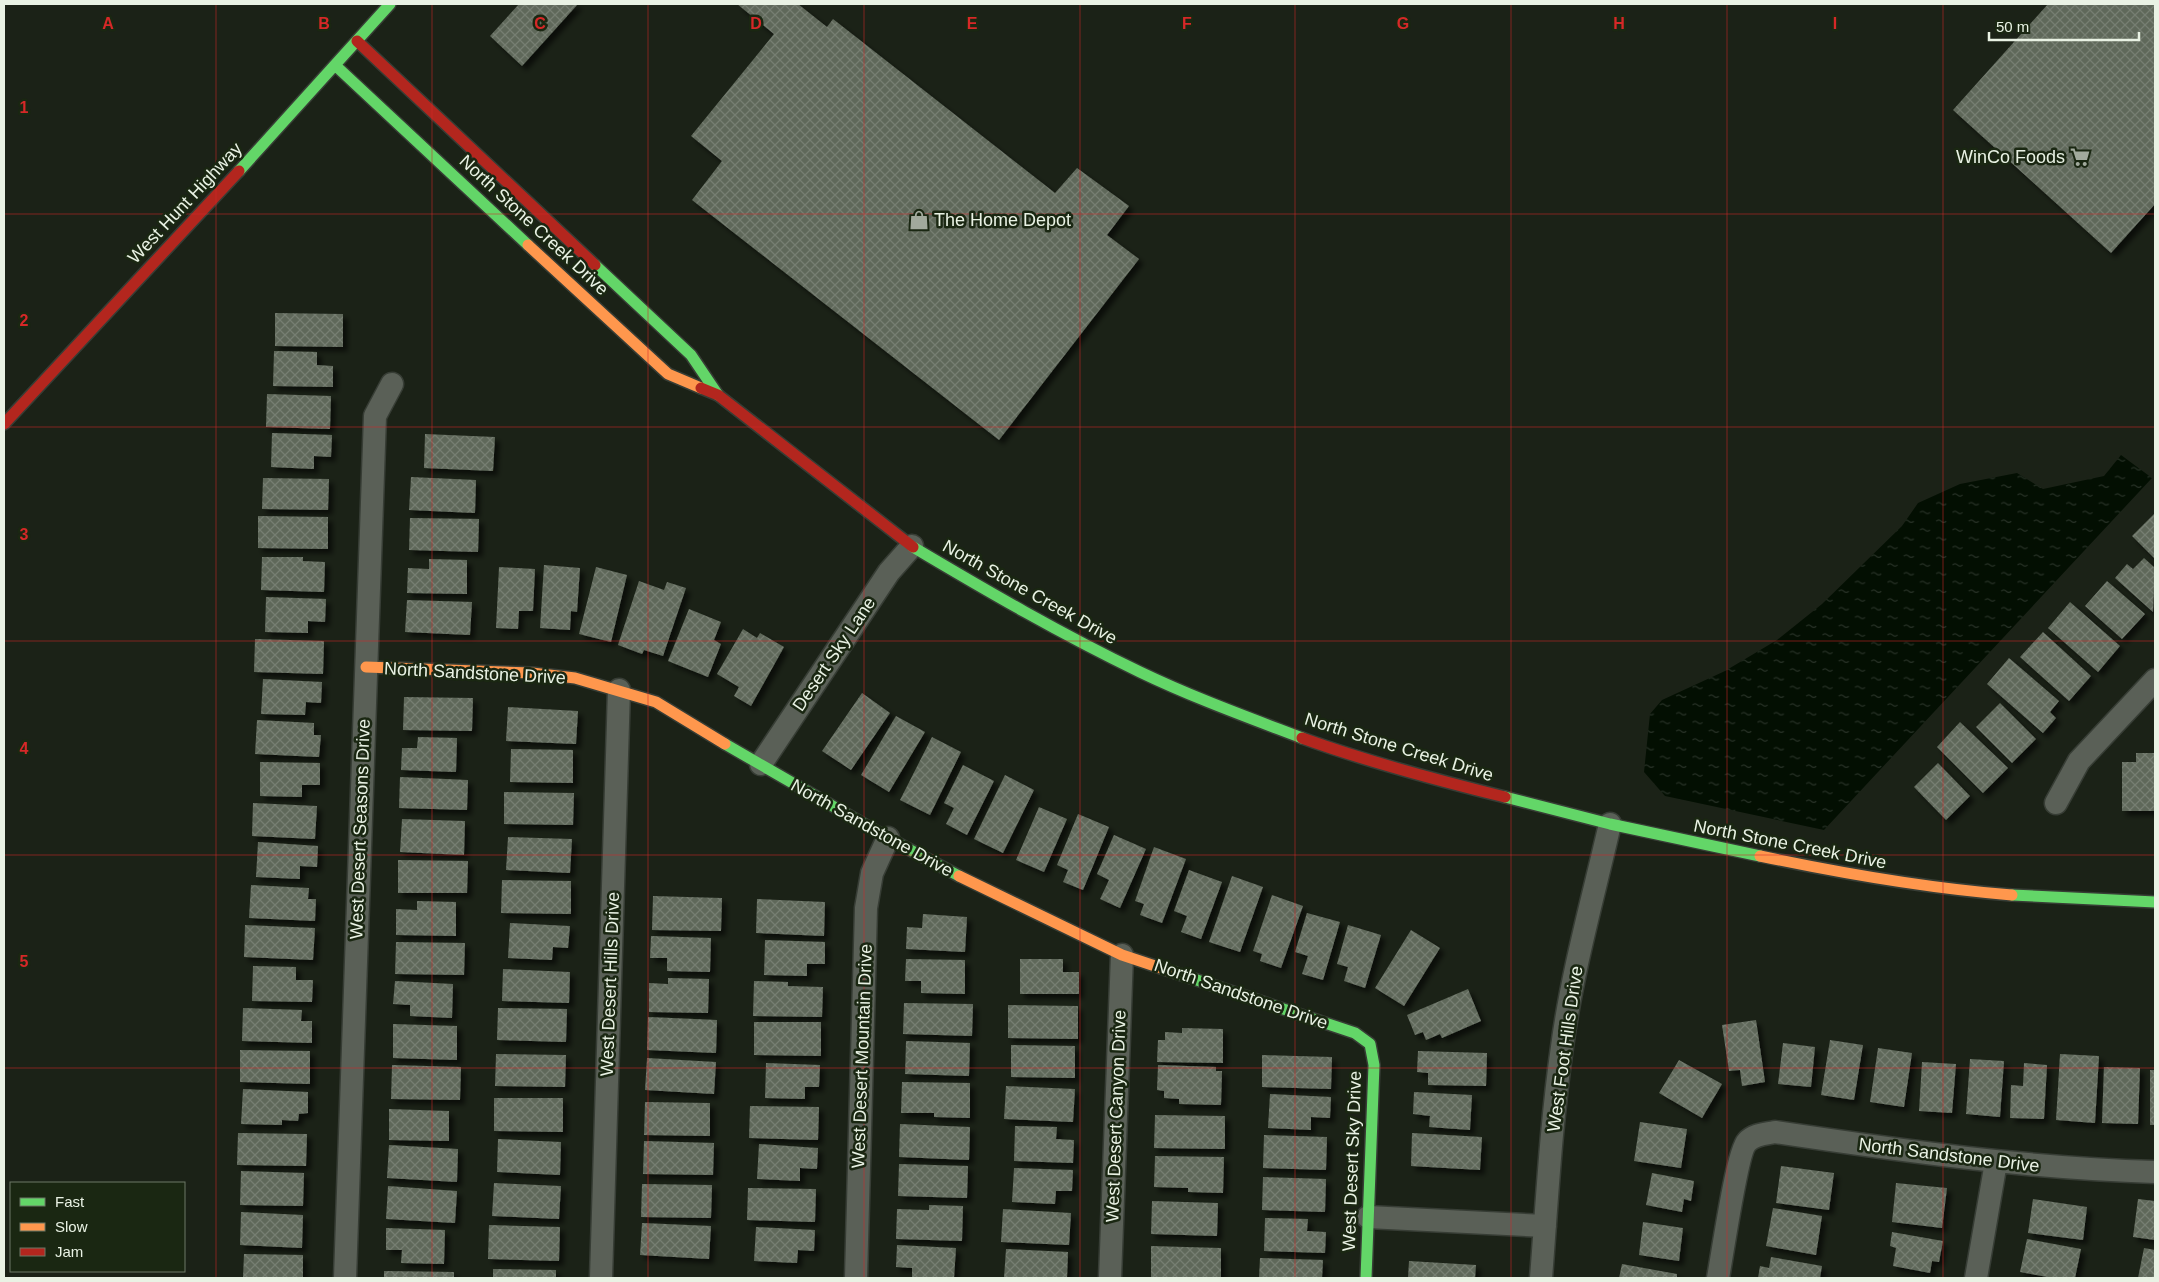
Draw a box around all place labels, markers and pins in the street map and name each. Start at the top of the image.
supermarket icon: WinCo Foods [2069,146,2091,168]
place label: WinCo Foods [1956,147,2065,167]
shop icon: The Home Depot [908,209,930,231]
place label: The Home Depot [934,210,1071,230]

